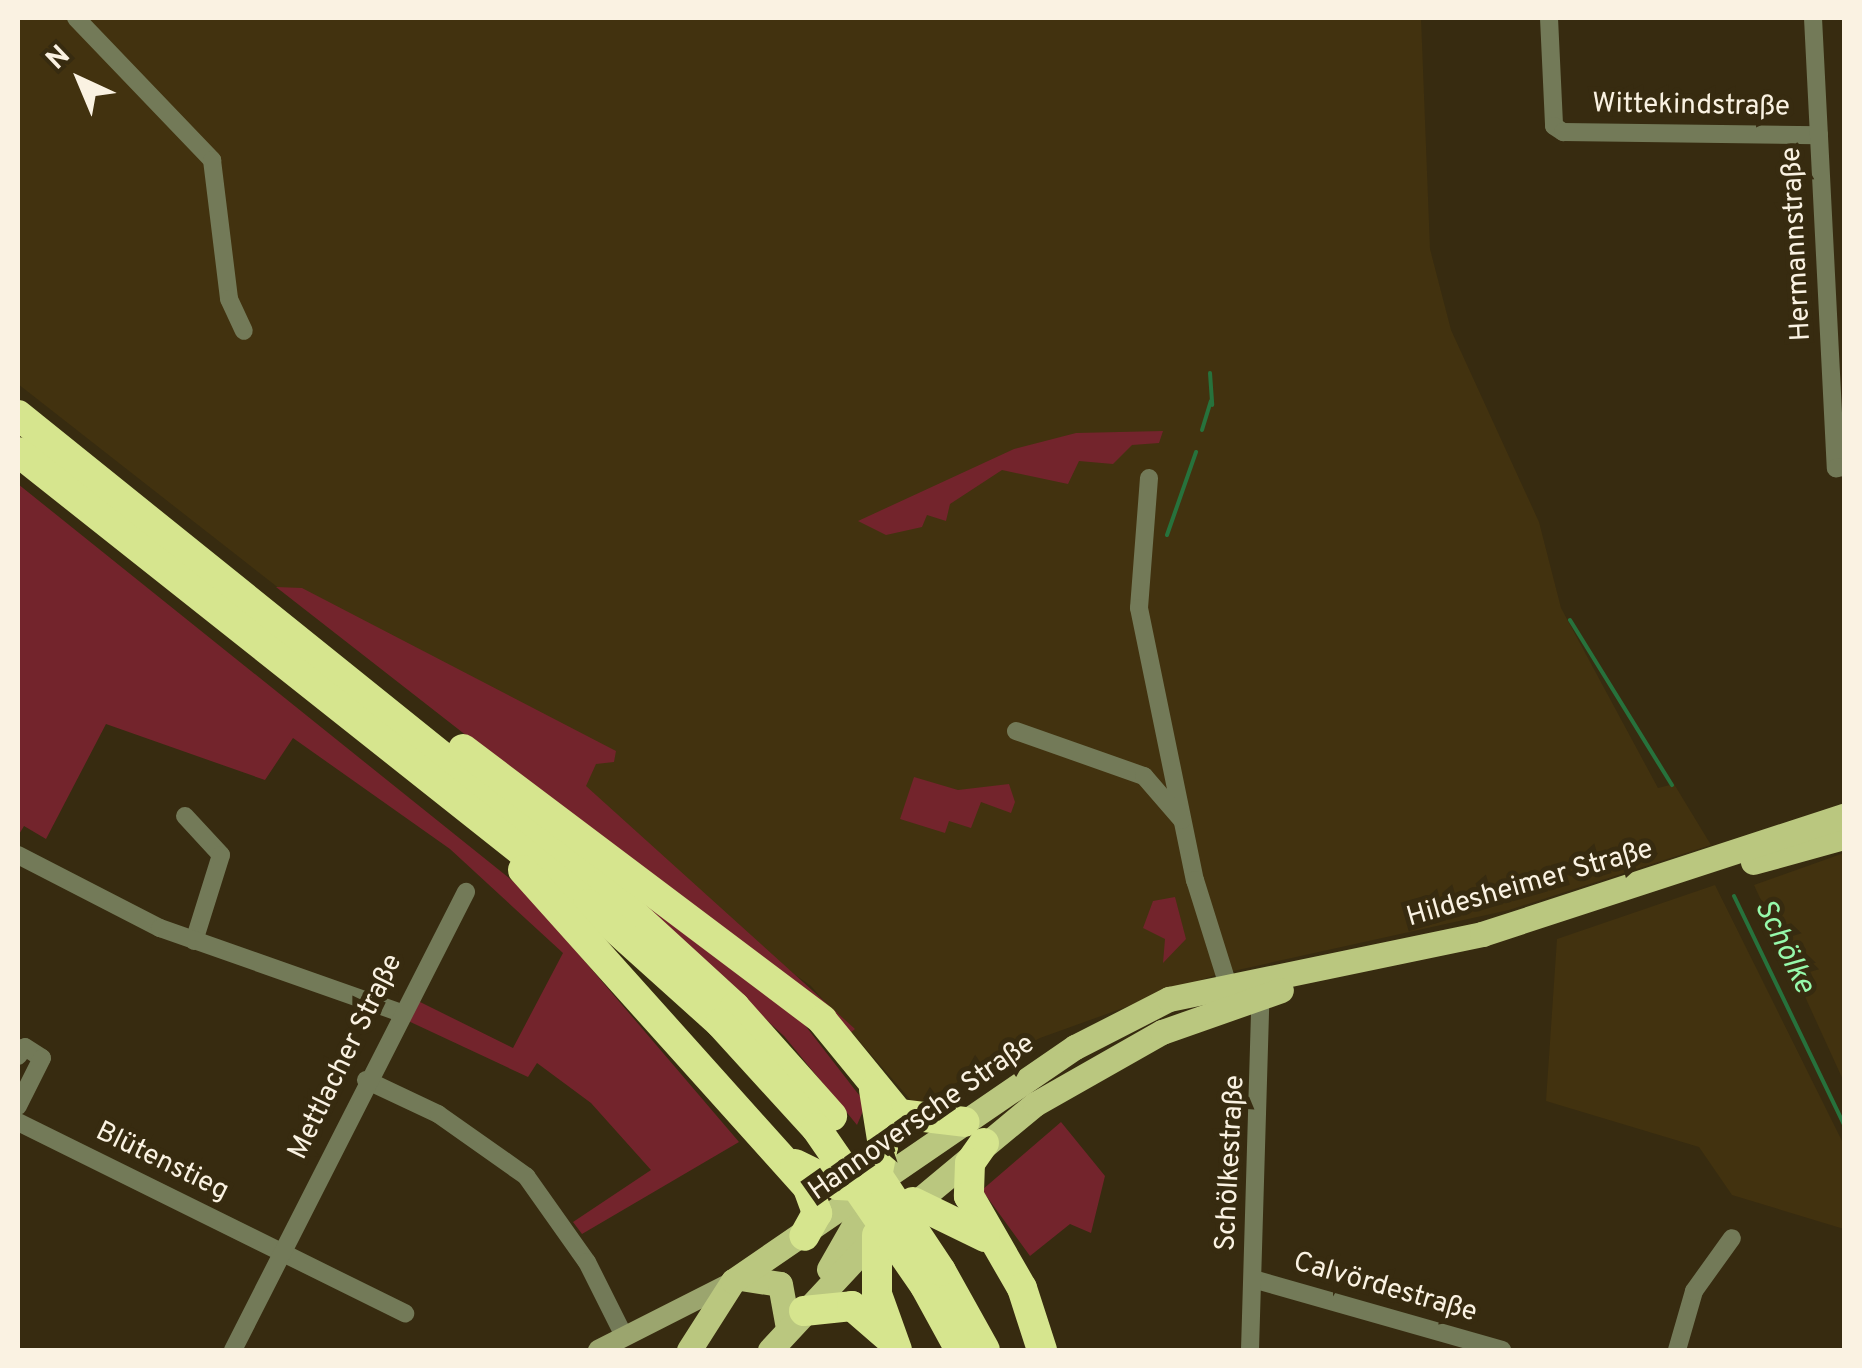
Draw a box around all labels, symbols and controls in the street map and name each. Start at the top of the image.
north arrow [30,30,130,130]
text: N [39,38,79,78]
street label: Wittekindstraße [1592,87,1790,125]
street label: Hermannstraße [1775,146,1819,342]
street label: Hildesheimer Straße [1403,833,1657,935]
water label: Schölke [1745,894,1821,1000]
street label: Mettlacher Straße [282,949,410,1165]
street label: Hannoversche Straße [803,1027,1041,1209]
street label: Schölkestraße [1210,1074,1252,1252]
street label: Blütenstieg [90,1115,234,1209]
street label: Calvördestraße [1289,1246,1481,1330]

